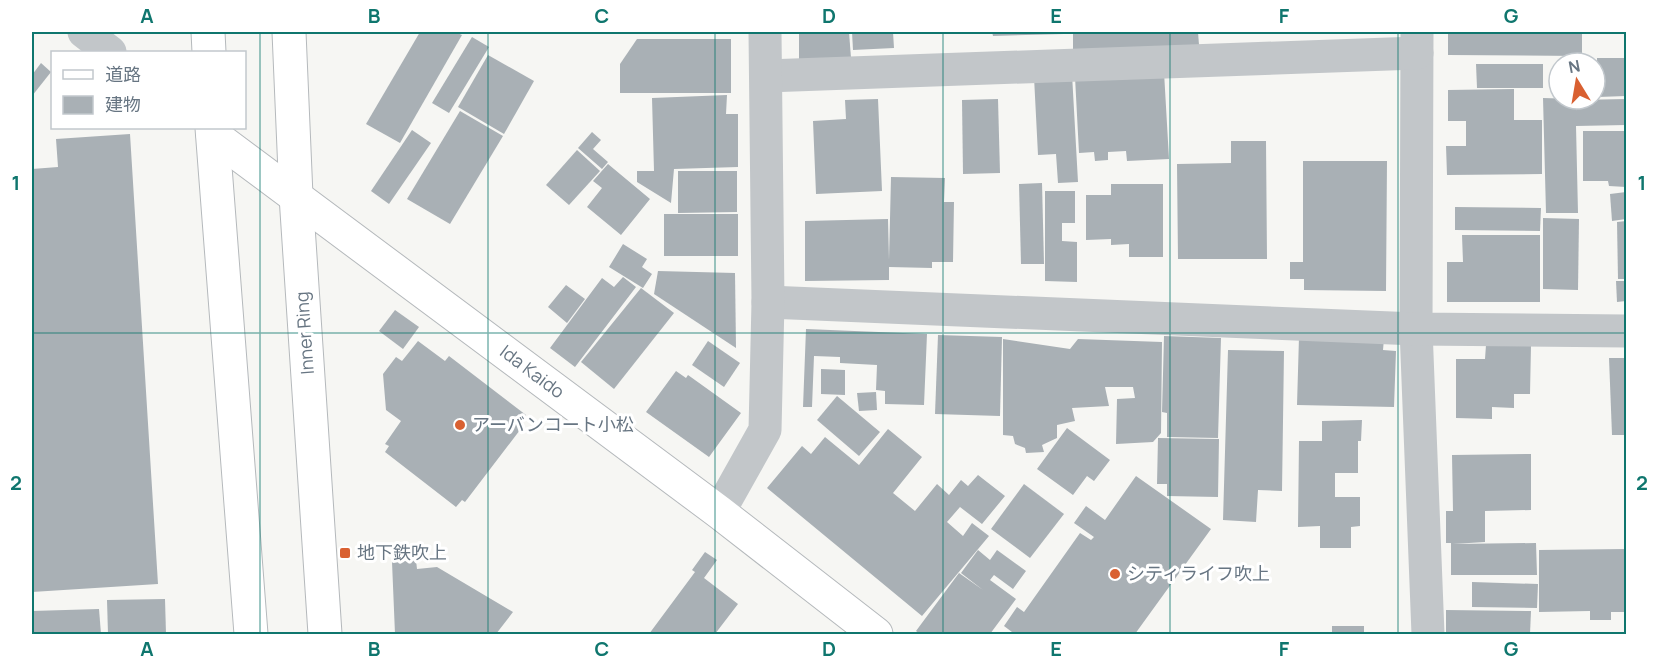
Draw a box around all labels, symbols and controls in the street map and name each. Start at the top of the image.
text: A [140,2,154,29]
text: B [368,2,381,29]
text: C [595,2,609,29]
text: D [822,2,836,29]
text: E [1050,2,1062,29]
text: F [1279,2,1290,29]
text: G [1504,2,1519,29]
legend [51,51,246,129]
north arrow [1547,51,1607,111]
text: N [1566,54,1582,78]
text: 道路 [105,62,141,86]
text: 建物 [105,92,141,116]
text: 1 [12,169,20,196]
text: 1 [1638,169,1646,196]
street label: Inner Ring [289,291,319,375]
street label: Ida Kaido [496,339,570,403]
place label: アーバンコート小松 [472,412,634,436]
marker: アーバンコート小松 [453,418,467,432]
text: 2 [10,469,22,496]
text: 2 [1636,469,1648,496]
place label: 地下鉄吹上 [357,540,447,564]
marker: 地下鉄吹上 [338,546,352,560]
place label: シティライフ吹上 [1127,561,1270,585]
marker: シティライフ吹上 [1108,567,1122,581]
text: A [140,635,154,662]
text: B [368,635,381,662]
text: C [595,635,609,662]
text: D [822,635,836,662]
text: E [1050,635,1062,662]
text: F [1279,635,1290,662]
text: G [1504,635,1519,662]

